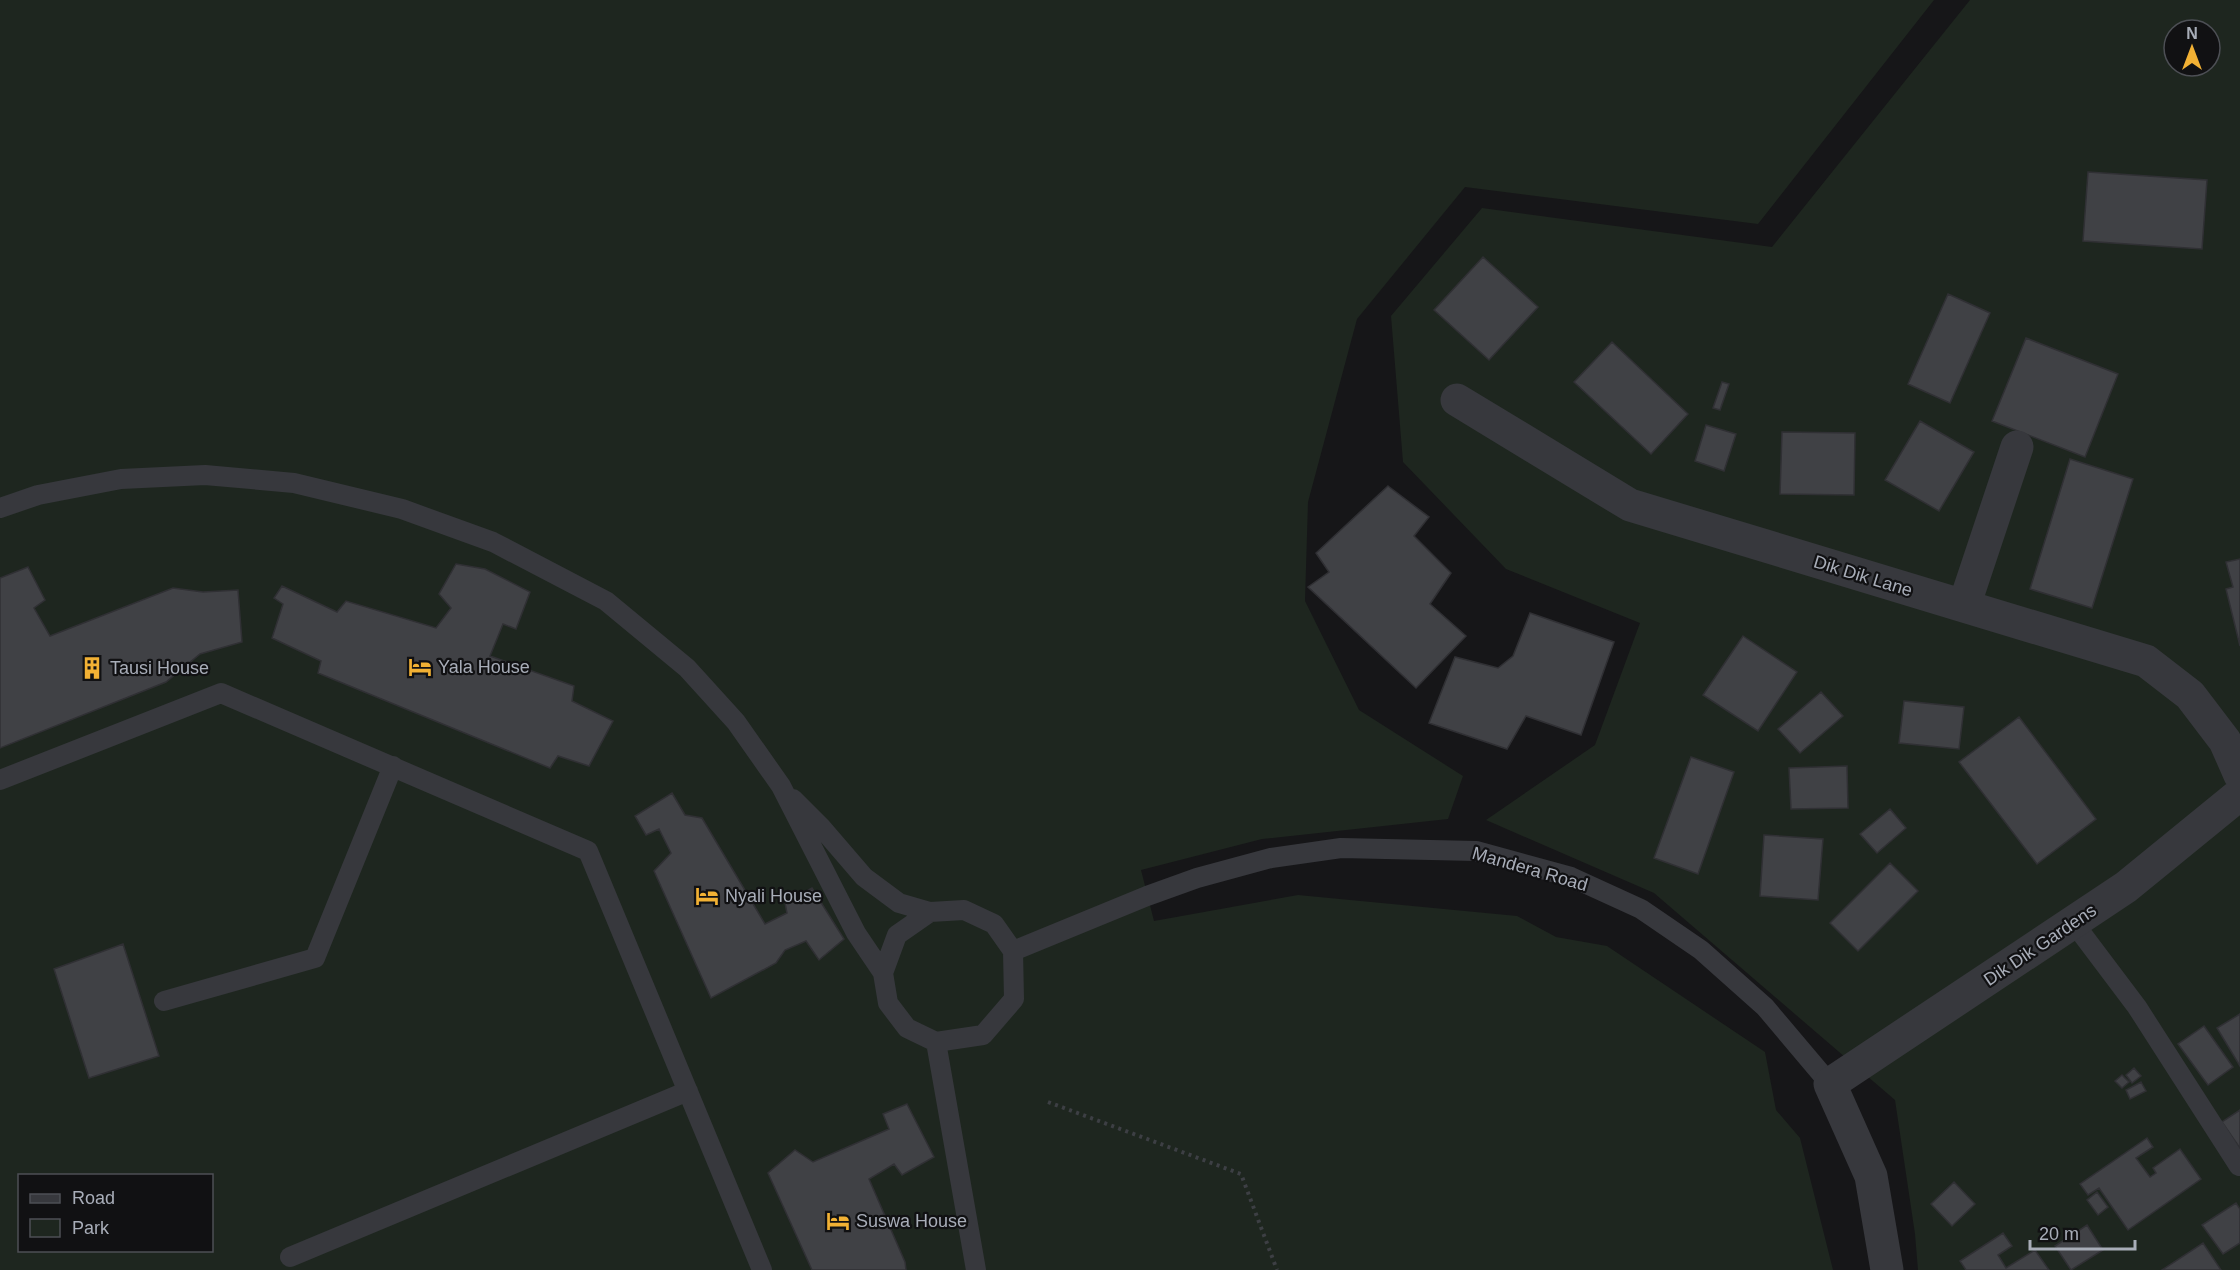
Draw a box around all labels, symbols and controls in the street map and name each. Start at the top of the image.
north arrow [2162,18,2222,78]
text: N [2186,25,2198,42]
street label: Dik Dik Lane [1811,552,1915,600]
hotel icon: Yala House [407,654,433,680]
building icon: Tausi House [79,655,105,681]
place label: Yala House [438,657,530,677]
place label: Tausi House [110,658,209,678]
street label: Mandera Road [1470,843,1590,895]
hotel icon: Nyali House [694,883,720,909]
place label: Nyali House [725,886,822,906]
street label: Dik Dik Gardens [1980,900,2100,990]
legend [18,1174,213,1252]
text: Road [72,1188,115,1208]
hotel icon: Suswa House [825,1208,851,1234]
place label: Suswa House [856,1211,967,1231]
scale bar [2030,1213,2135,1251]
text: Park [72,1218,110,1238]
text: 20 m [2039,1224,2079,1244]

